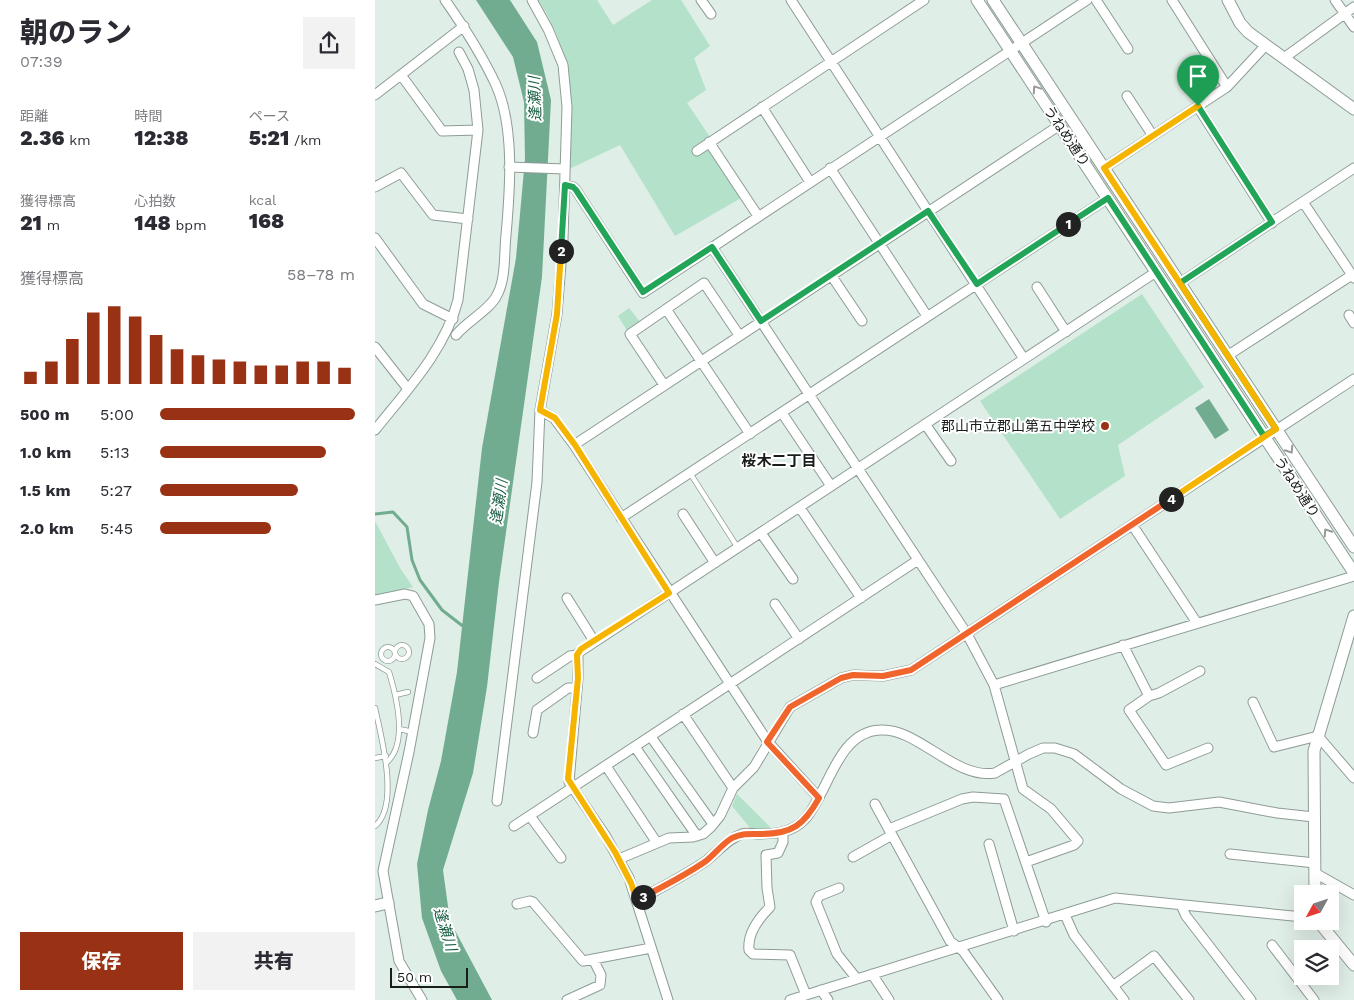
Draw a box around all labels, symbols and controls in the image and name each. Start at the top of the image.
text: 朝のラン [20,16,132,49]
button: share [303,17,355,69]
text: 07:39 [20,52,63,71]
pin [1177,55,1219,106]
icon: arrive [1184,62,1212,90]
water label: 逢瀬川 [525,74,545,122]
one-way arrow [1032,86,1042,95]
street label: うねめ通り [1041,103,1093,169]
text: 距離 [20,108,48,124]
text: 時間 [134,108,162,124]
text: ペース [249,108,290,124]
text: 2.36 [20,125,64,150]
text: 12:38 [134,125,189,150]
text: 5:21 [249,125,289,150]
text: km [64,132,91,148]
text: /km [289,132,321,148]
text: kcal [249,192,276,208]
text: 獲得標高 [20,193,76,209]
text: 心拍数 [134,193,176,209]
text: 168 [249,208,284,233]
text: 21 [20,210,42,235]
text: 148 [134,210,171,235]
pin: 1 [1055,212,1081,236]
text: 1 [1065,216,1072,232]
text: m [42,217,60,233]
text: bpm [171,217,206,233]
pin: 2 [549,238,573,264]
text: 2 [557,243,566,259]
text: 58–78 m [287,265,355,284]
text: 獲得標高 [20,269,84,288]
text: 500 m [20,405,70,424]
text: 5:00 [100,405,134,424]
place label: 郡山市立郡山第五中学校 [941,418,1095,434]
marker: 郡山市立郡山第五中学校 [1099,420,1111,432]
text: 1.0 km [20,443,71,462]
text: 5:13 [100,443,130,462]
one-way arrow [1283,444,1293,453]
district label: 桜木二丁目 [741,452,817,470]
street label: うねめ通り [1271,453,1323,521]
water label: 逢瀬川 [487,476,511,526]
text: 1.5 km [20,481,70,500]
text: 5:27 [100,481,132,500]
pin: 4 [1159,486,1183,512]
text: 4 [1167,491,1176,507]
text: 2.0 km [20,519,74,538]
text: 5:45 [100,519,133,538]
one-way arrow [1324,528,1333,538]
pin: 3 [631,884,655,910]
north arrow [1294,885,1339,930]
map controls [1294,885,1339,985]
text: 3 [639,889,648,905]
water label: 逢瀬川 [430,905,461,955]
button: 保存 [20,932,183,990]
button: 共有 [193,932,355,990]
button: layers [1294,940,1339,985]
scale bar [390,965,467,988]
text: 50 m [397,969,432,985]

